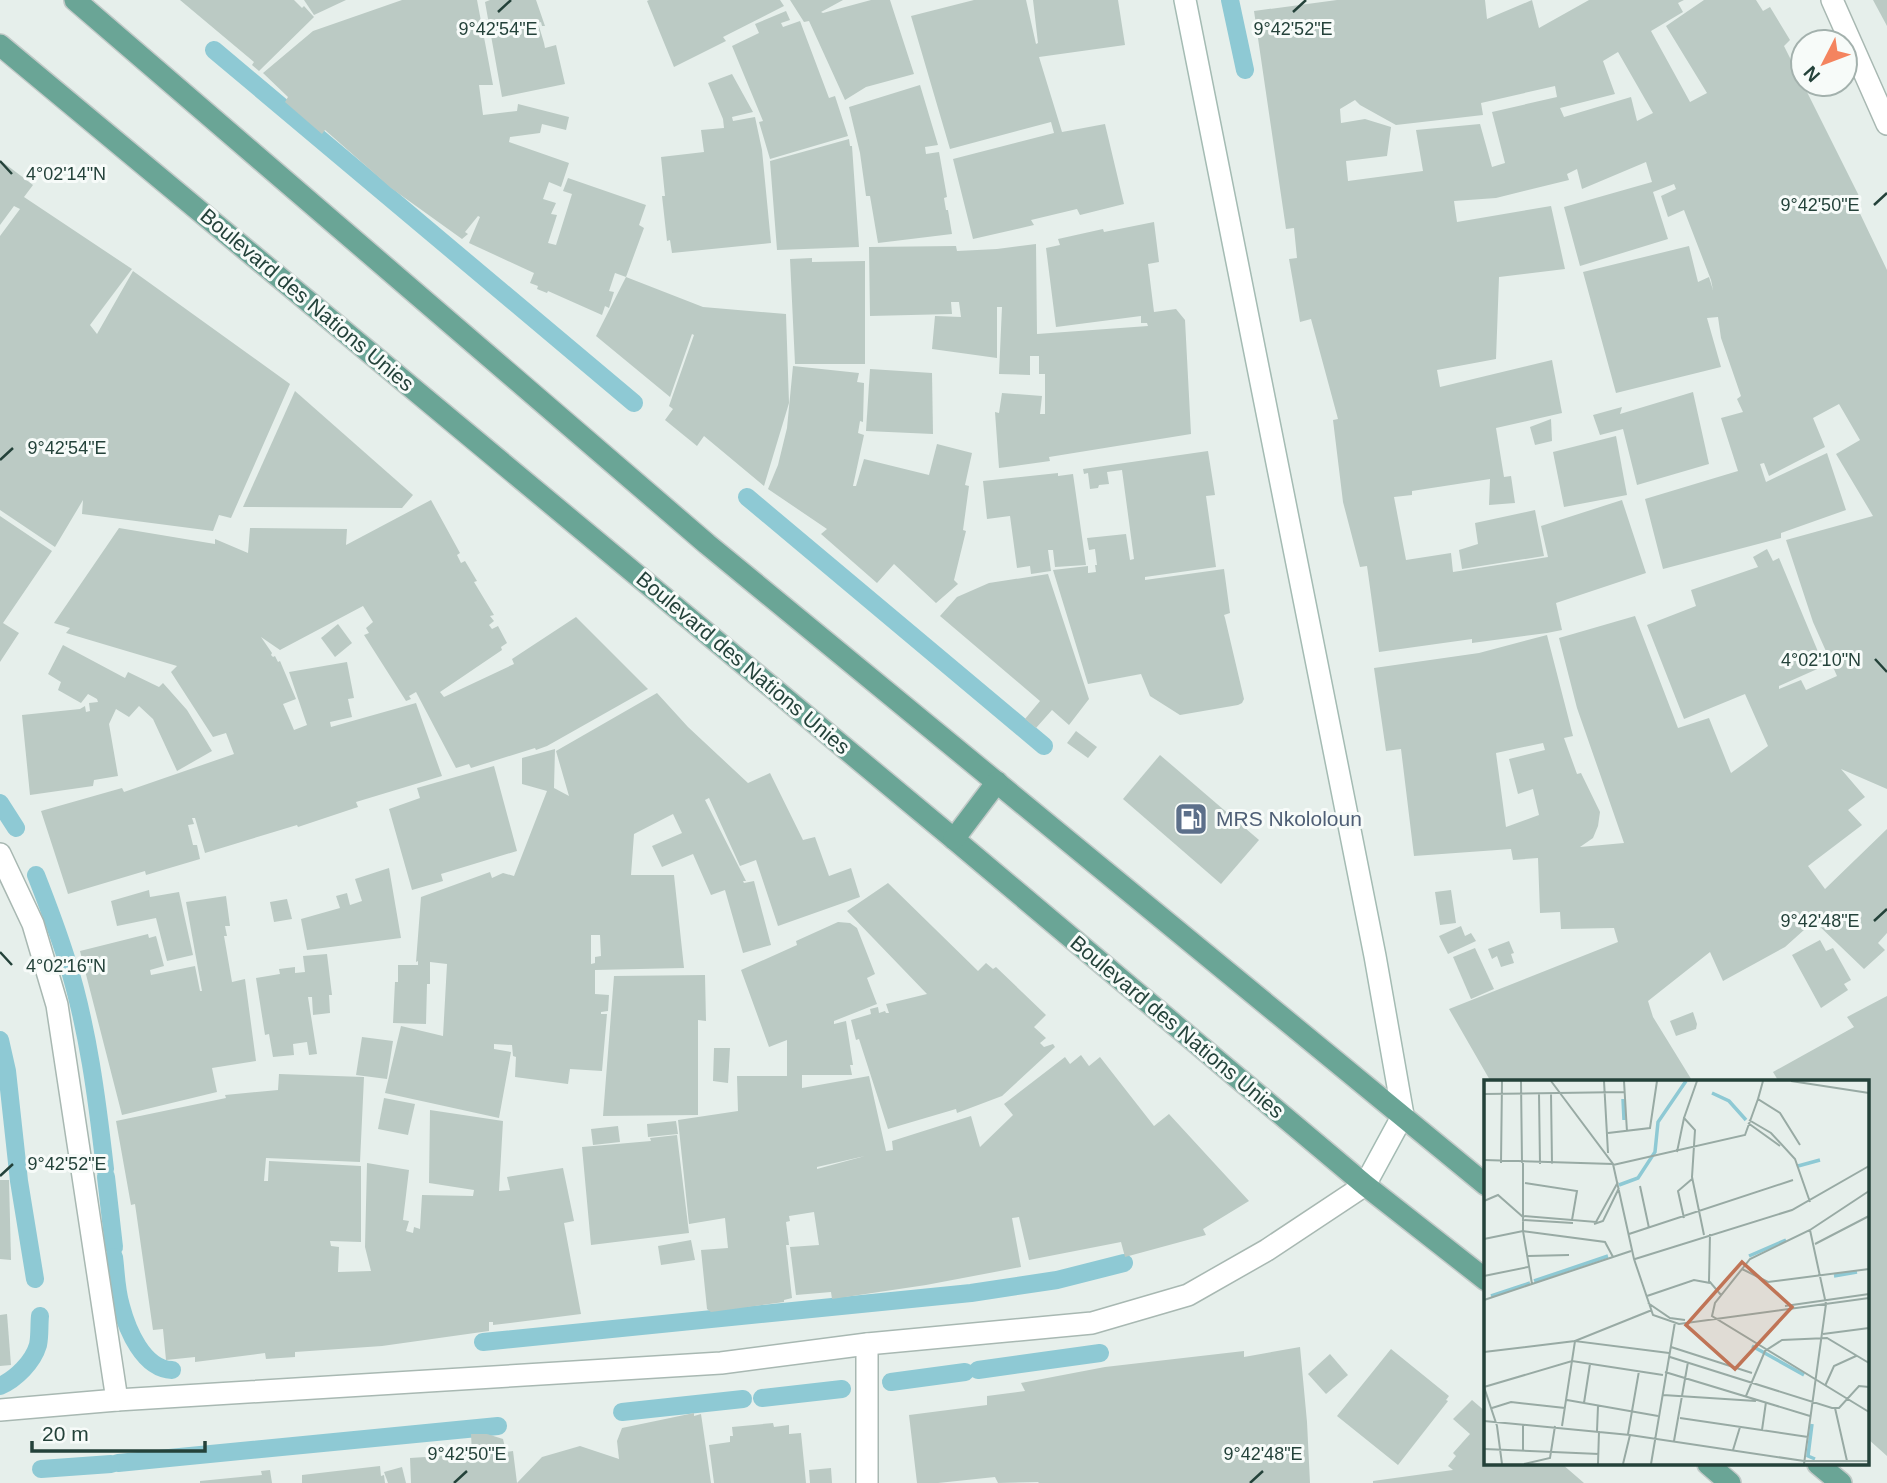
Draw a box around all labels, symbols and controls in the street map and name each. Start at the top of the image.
text: 9°42'54"E [458,19,538,39]
text: 9°42'52"E [1253,19,1333,39]
north arrow [1789,28,1859,98]
text: N [1799,62,1824,86]
text: 4°02'14"N [26,164,106,184]
text: 9°42'50"E [1780,195,1860,215]
street label: Boulevard des Nations Unies [196,204,418,395]
text: 9°42'54"E [27,438,107,458]
street label: Boulevard des Nations Unies [632,567,854,758]
text: 4°02'10"N [1781,650,1861,670]
fuel station icon: MRS Nkololoun [1172,800,1210,838]
place label: MRS Nkololoun [1216,807,1362,830]
text: 9°42'48"E [1780,911,1860,931]
street label: Boulevard des Nations Unies [1066,931,1288,1122]
text: 4°02'16"N [26,956,106,976]
inset map [1484,1080,1870,1466]
text: 9°42'52"E [27,1154,107,1174]
scale bar [32,1410,205,1454]
text: 20 m [42,1422,89,1445]
text: 9°42'50"E [427,1444,507,1464]
text: 9°42'48"E [1223,1444,1303,1464]

